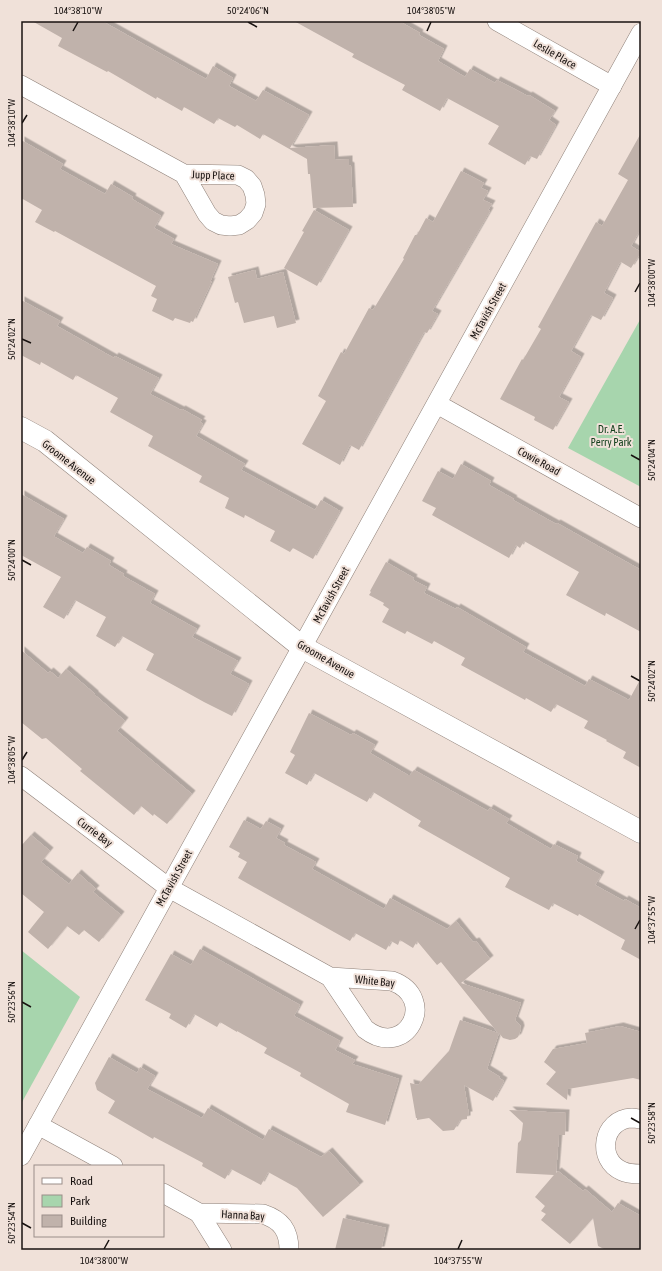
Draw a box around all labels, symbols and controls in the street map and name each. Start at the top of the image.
text: 104°38'10"W [54,5,103,16]
text: 50°24'06"N [227,5,269,16]
text: 104°38'05"W [407,5,456,16]
street label: Leslie Place [531,37,579,71]
text: 104°38'10"W [6,98,17,147]
street label: Jupp Place [191,168,235,182]
text: 104°38'00"W [646,258,657,307]
street label: McTavish Street [468,281,508,341]
text: 50°24'02"N [6,318,17,360]
park label: Dr. A.E. Perry Park [590,423,632,448]
street label: Groome Avenue [40,437,98,487]
text: 50°24'04"N [646,439,657,481]
street label: Cowie Road [516,444,562,478]
text: 50°24'00"N [6,539,17,581]
street label: McTavish Street [311,565,351,625]
street label: Groome Avenue [295,638,357,680]
text: 50°24'02"N [646,660,657,702]
text: 104°38'05"W [6,735,17,784]
street label: Currie Bay [75,815,115,849]
street label: McTavish Street [154,848,194,908]
text: 104°37'55"W [646,895,657,944]
street label: White Bay [354,973,396,989]
text: 50°23'56"N [6,981,17,1023]
text: 50°23'58"N [646,1102,657,1144]
legend [34,1165,164,1237]
text: Road [70,1174,93,1188]
text: Park [70,1194,91,1208]
text: 50°23'54"N [6,1202,17,1244]
street label: Hanna Bay [221,1208,266,1222]
text: Building [70,1214,108,1228]
text: 104°38'00"W [80,1255,129,1266]
text: 104°37'55"W [434,1255,483,1266]

